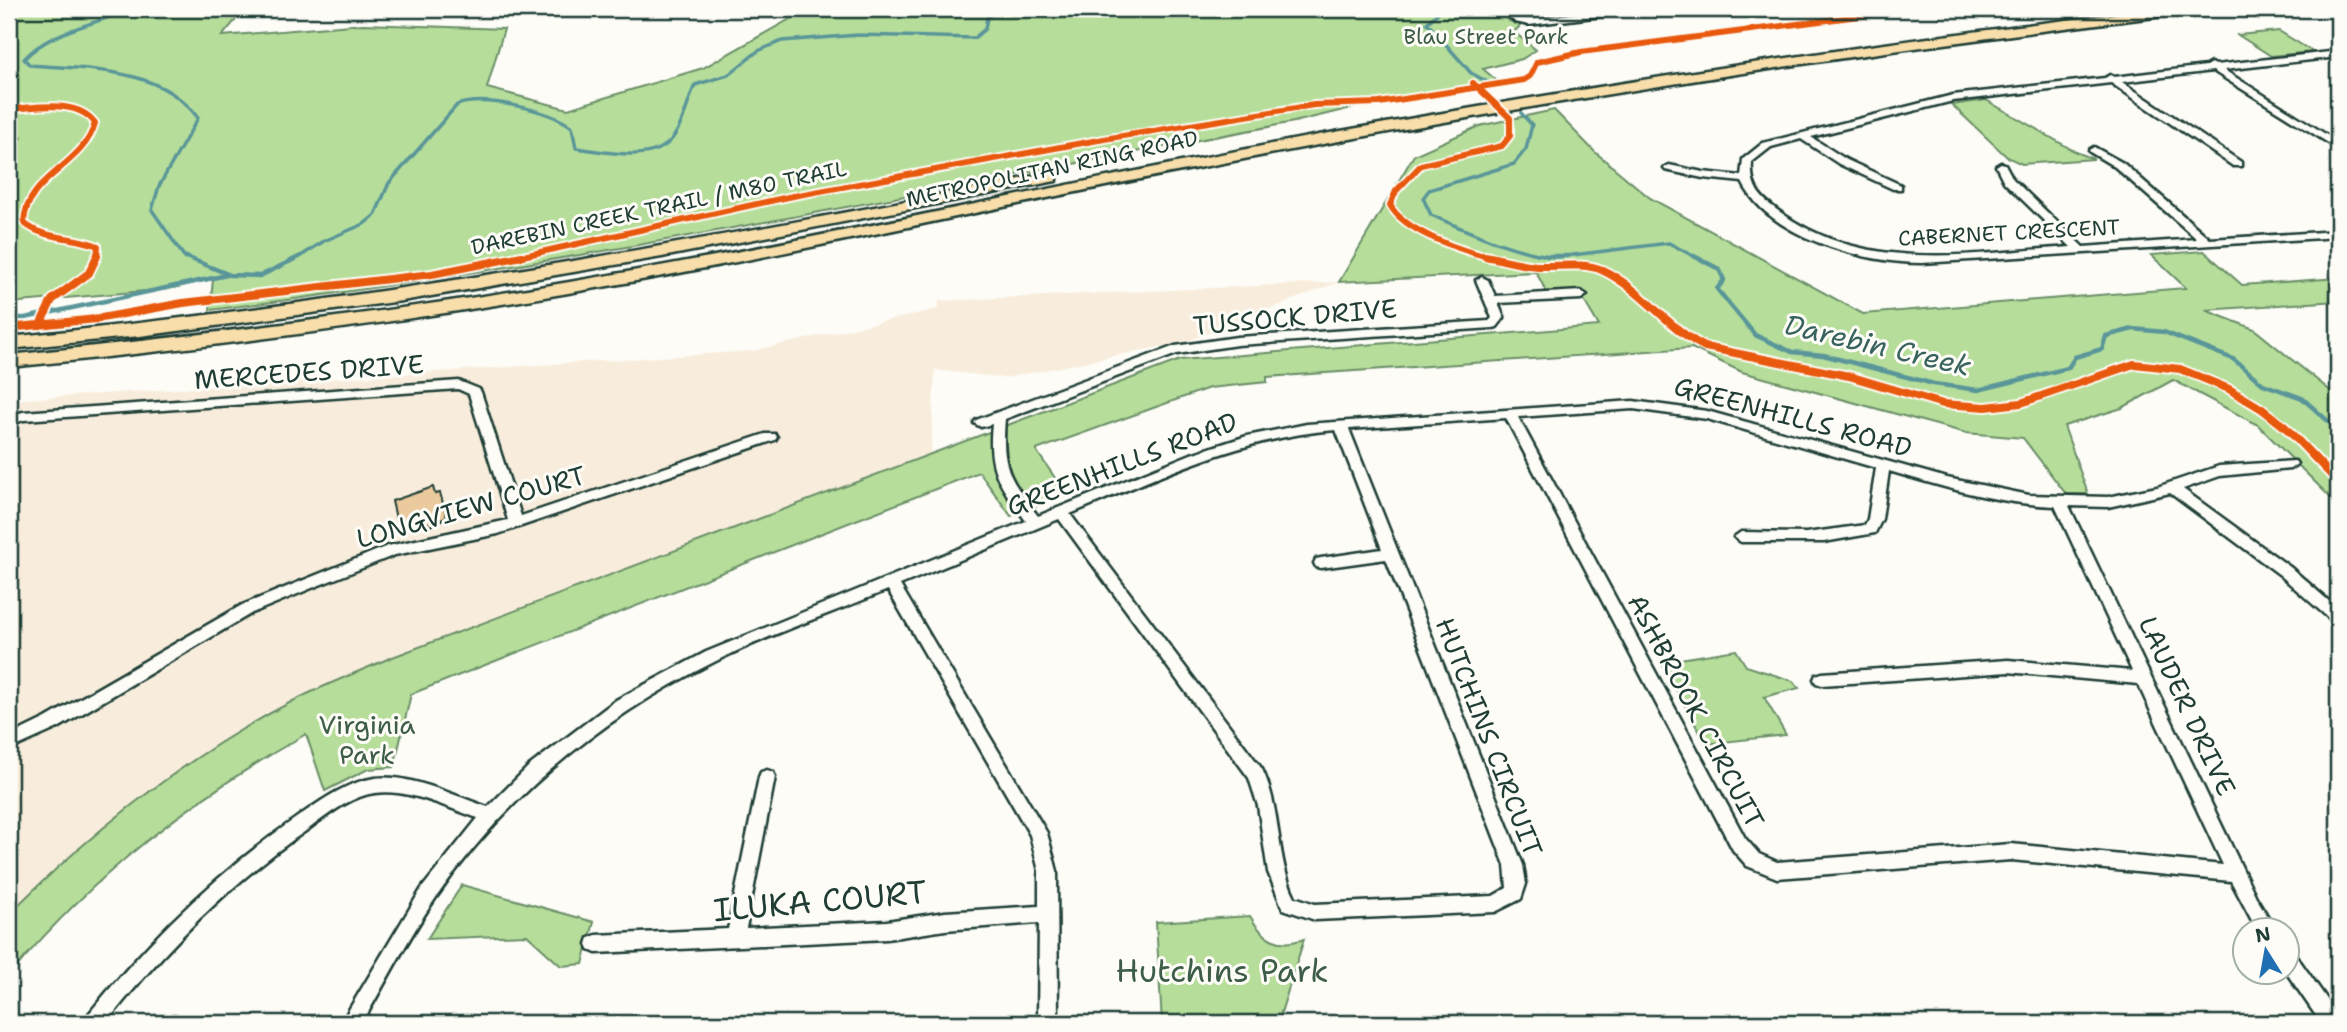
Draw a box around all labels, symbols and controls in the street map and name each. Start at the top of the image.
park label: Blau Street Park [1403,23,1569,51]
street label: METROPOLITAN RING ROAD [904,124,1200,214]
street label: DAREBIN CREEK TRAIL / M80 TRAIL [469,154,850,262]
street label: CABERNET CRESCENT [1897,213,2121,253]
street label: TUSSOCK DRIVE [1191,290,1399,343]
water label: Darebin Creek [1781,305,1975,385]
street label: MERCEDES DRIVE [193,346,425,397]
street label: GREENHILLS ROAD [1671,368,1916,465]
street label: GREENHILLS ROAD [1001,403,1242,524]
street label: LONGVIEW COURT [352,457,590,556]
street label: ASHBROOK CIRCUIT [1620,588,1773,834]
street label: LAUDER DRIVE [2131,611,2244,801]
street label: HUTCHINS CIRCUIT [1428,613,1551,861]
park label: Virginia Park [318,707,416,772]
street label: ILUKA COURT [712,870,928,931]
north arrow [2232,916,2302,986]
text: N [2253,921,2273,949]
park label: Hutchins Park [1115,949,1329,992]

